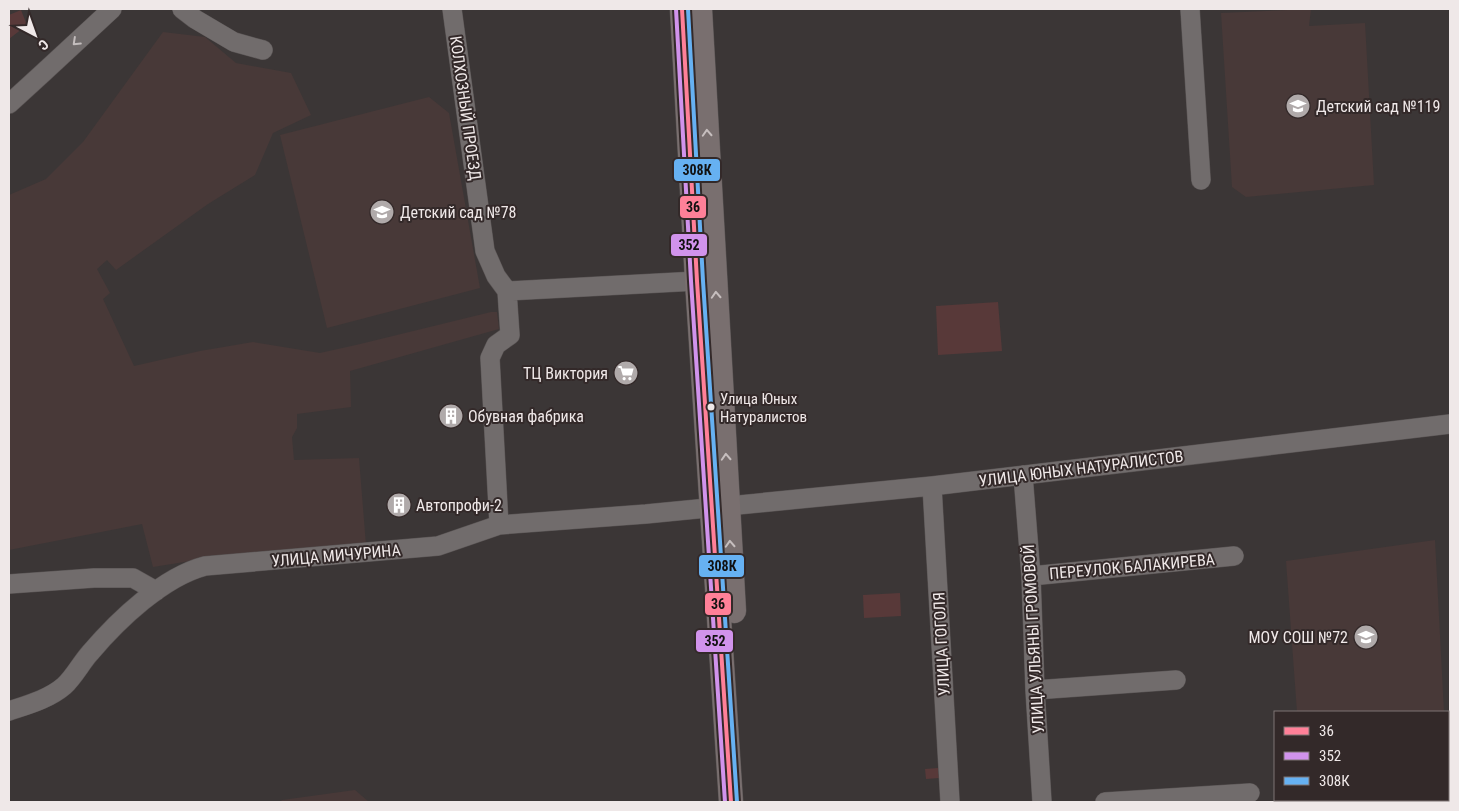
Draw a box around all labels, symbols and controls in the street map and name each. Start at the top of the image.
north arrow [10,10,60,60]
street label: КОЛХОЗНЫЙ ПРОЕЗД [446,35,485,182]
text: С [35,36,52,53]
one-way arrow [73,36,82,45]
school or university icon: Детский сад №119 [1285,93,1311,119]
place label: Детский сад №119 [1316,97,1440,116]
one-way arrow [702,128,713,136]
line badge: 308К [673,158,721,182]
text: 308К [682,162,712,178]
line badge: 36 [679,195,707,219]
school or university icon: Детский сад №78 [369,199,395,225]
text: 36 [686,199,700,215]
place label: Детский сад №78 [400,203,516,222]
line badge: 352 [670,233,708,257]
text: 352 [678,237,700,253]
one-way arrow [711,291,722,299]
supermarket icon: ТЦ Виктория [613,360,639,386]
place label: ТЦ Виктория [523,364,608,383]
place label: Улица Юных Натуралистов [720,390,807,426]
marker: Улица Юных Натуралистов [706,402,716,412]
building icon: Обувная фабрика [438,403,464,429]
place label: Обувная фабрика [468,407,584,426]
street label: УЛИЦА ЮНЫХ НАТУРАЛИСТОВ [978,447,1184,490]
one-way arrow [720,453,731,461]
building icon: Автопрофи-2 [386,492,412,518]
place label: Автопрофи-2 [416,496,502,515]
street label: УЛИЦА МИЧУРИНА [271,540,401,571]
one-way arrow [725,540,736,548]
street label: УЛИЦА УЛЬЯНЫ ГРОМОВОЙ [1019,544,1048,734]
street label: ПЕРЕУЛОК БАЛАКИРЕВА [1048,550,1216,583]
line badge: 308К [698,554,745,578]
text: 308К [707,558,737,574]
line badge: 36 [704,592,732,616]
street label: УЛИЦА ГОГОЛЯ [929,592,954,696]
text: 36 [711,596,725,612]
school or university icon: МОУ СОШ №72 [1353,624,1379,650]
place label: МОУ СОШ №72 [1248,628,1348,647]
line badge: 352 [695,629,734,653]
text: 352 [704,633,726,649]
legend [1274,711,1449,801]
text: 36 [1319,722,1334,740]
text: 352 [1319,747,1341,765]
text: 308К [1319,772,1350,790]

